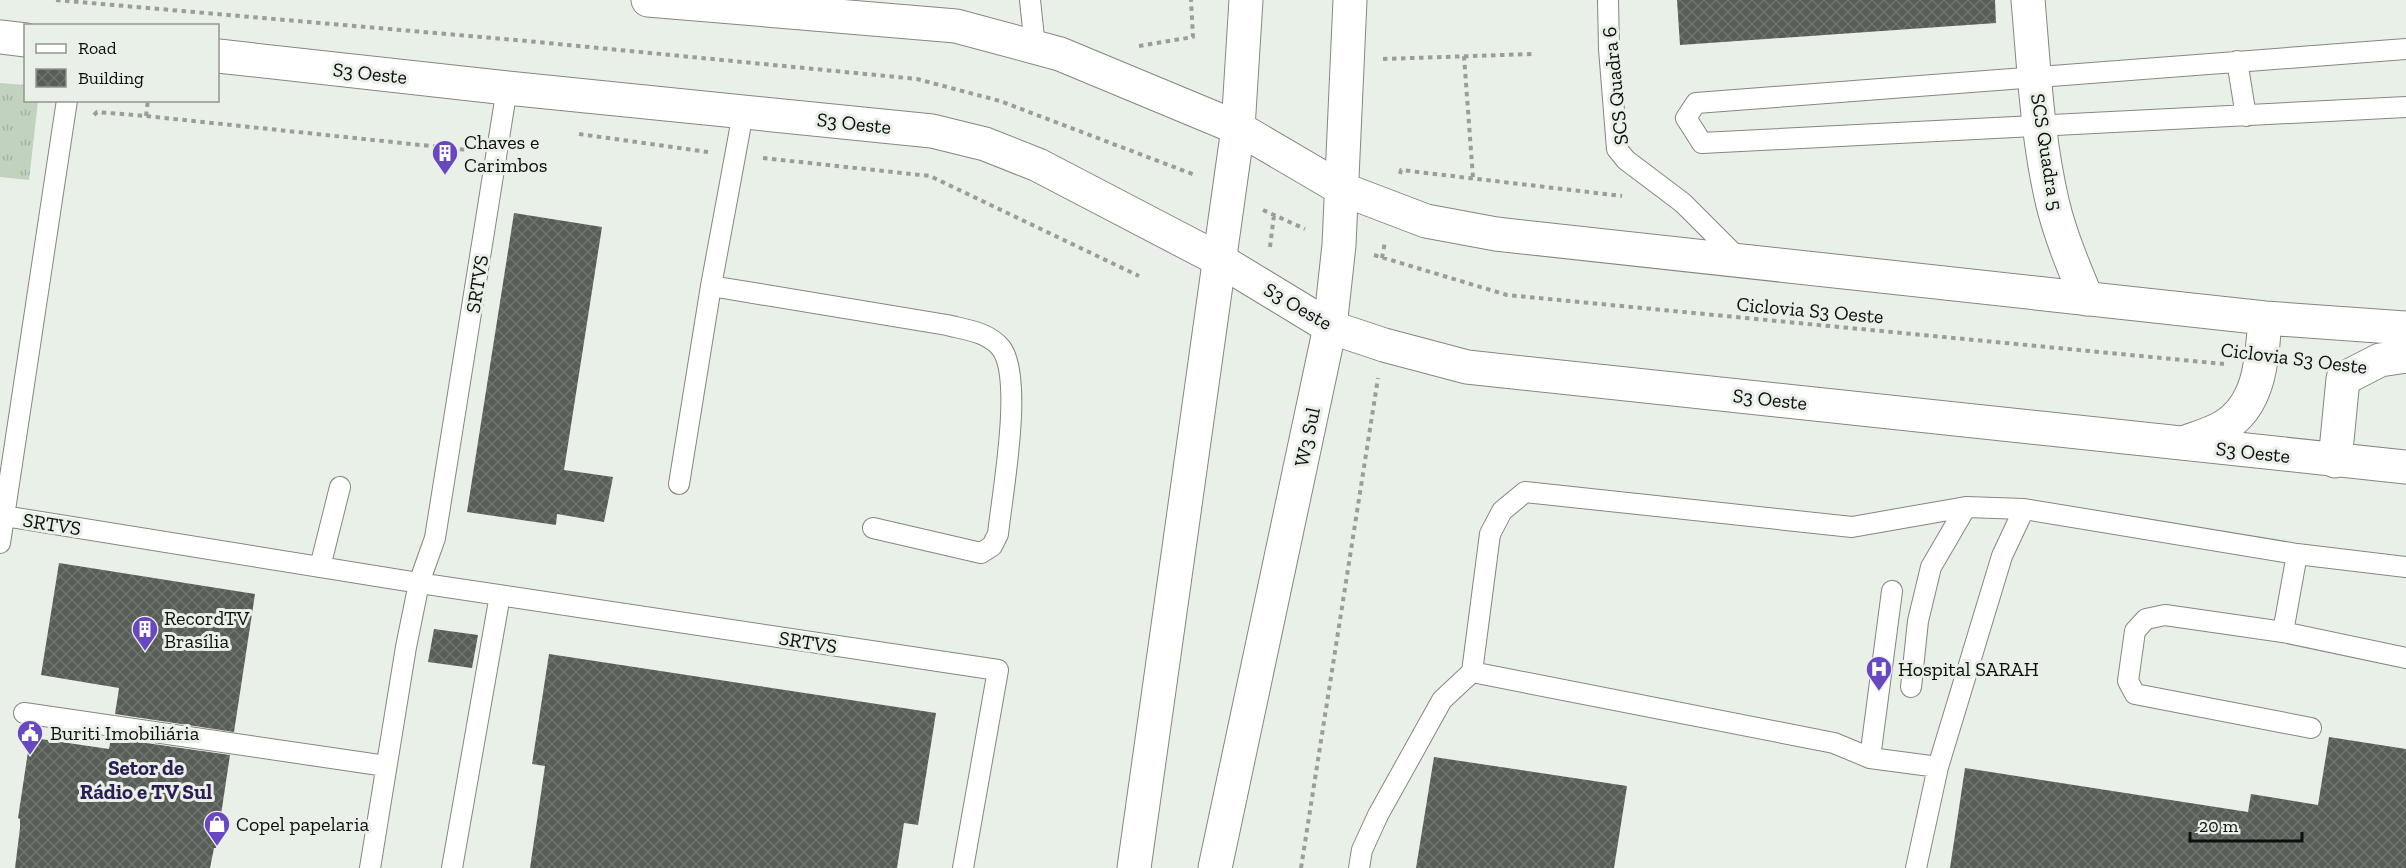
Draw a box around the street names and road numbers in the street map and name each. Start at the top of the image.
street label: SCS Quadra 6 [1597,26,1633,146]
street label: S3 Oeste [332,57,408,89]
street label: SCS Quadra 5 [2026,92,2068,212]
street label: S3 Oeste [816,107,892,139]
street label: SRTVS [461,253,493,315]
street label: S3 Oeste [1260,277,1336,335]
street label: Ciclovia S3 Oeste [1735,292,1885,328]
street label: Ciclovia S3 Oeste [2219,337,2369,379]
street label: S3 Oeste [1732,383,1808,415]
street label: W3 Sul [1289,405,1325,469]
street label: S3 Oeste [2215,436,2291,468]
street label: SRTVS [21,508,83,540]
street label: SRTVS [777,626,839,658]

